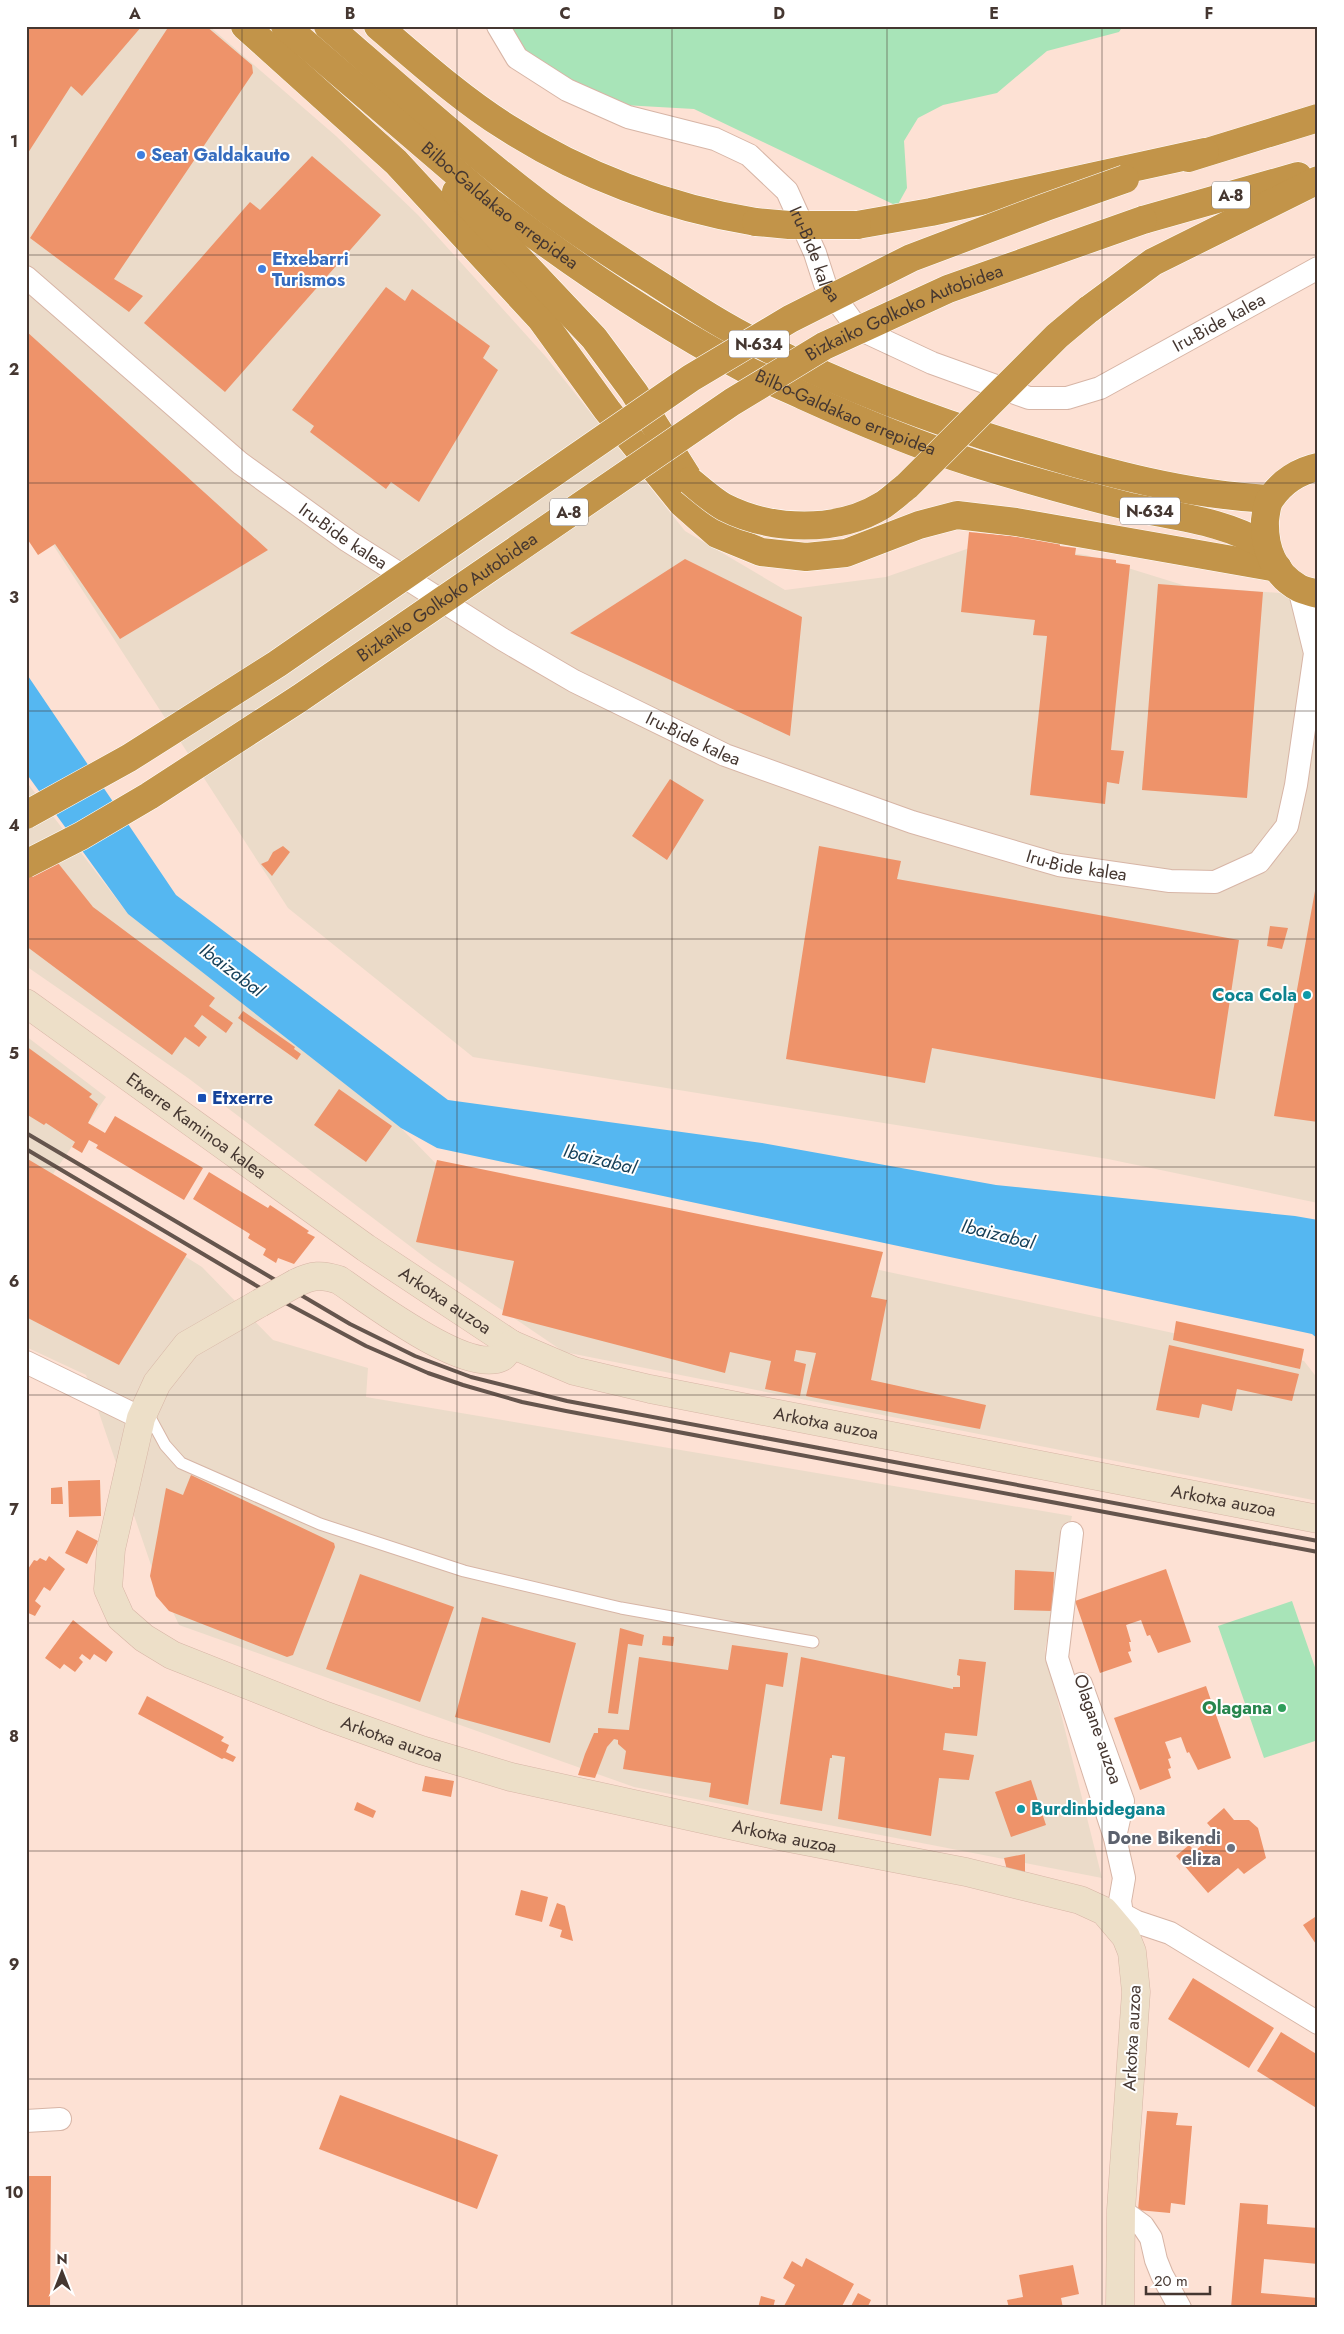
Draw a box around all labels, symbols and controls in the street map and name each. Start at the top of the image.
text: A [128,2,141,25]
text: B [345,2,355,25]
text: C [559,2,571,25]
text: D [773,2,785,25]
text: E [989,2,999,25]
text: F [1205,2,1213,25]
text: 1 [10,130,18,153]
street label: Bilbo-Galdakao errepidea [415,135,584,276]
place label: Seat Galdakauto [151,142,291,168]
marker: Seat Galdakauto [135,149,147,161]
road number: A-8 [1212,182,1250,208]
street label: Iru-Bide kalea [783,202,847,307]
place label: Etxebarri Turismos [272,246,349,293]
street label: Bizkaiko Golkoko Autobidea [800,258,1006,367]
marker: Etxebarri Turismos [256,263,268,275]
street label: Iru-Bide kalea [1168,287,1270,359]
road number: N-634 [729,330,789,358]
text: 2 [9,358,19,381]
street label: Bilbo-Galdakao errepidea [751,363,940,462]
street label: Iru-Bide kalea [293,497,392,576]
road number: A-8 [550,498,588,526]
road number: N-634 [1120,498,1180,524]
street label: Bizkaiko Golkoko Autobidea [352,526,543,668]
text: 3 [9,586,19,609]
street label: Iru-Bide kalea [641,705,744,772]
text: 4 [8,814,20,837]
street label: Iru-Bide kalea [1023,843,1129,888]
water label: Ibaizabal [194,937,271,1004]
place label: Coca Cola [1212,982,1297,1008]
marker: Coca Cola [1301,989,1313,1001]
text: 5 [9,1042,19,1065]
street label: Etxerre Kaminoa kalea [121,1066,272,1185]
place label: Etxerre [212,1085,273,1111]
marker: Etxerre [196,1092,208,1104]
water label: Ibaizabal [561,1137,640,1181]
water label: Ibaizabal [959,1212,1038,1256]
street label: Arkotxa auzoa [394,1260,497,1341]
text: 6 [9,1270,19,1293]
street label: Arkotxa auzoa [771,1400,881,1446]
street label: Arkotxa auzoa [1169,1478,1278,1524]
text: 7 [9,1498,19,1521]
street label: Olagane auzoa [1067,1671,1129,1787]
place label: Olagana [1202,1695,1272,1721]
marker: Olagana [1276,1702,1288,1714]
street label: Arkotxa auzoa [337,1709,446,1769]
text: 8 [9,1725,19,1748]
place label: Burdinbidegana [1031,1796,1165,1822]
marker: Burdinbidegana [1015,1803,1027,1815]
street label: Arkotxa auzoa [730,1813,839,1860]
place label: Done Bikendi eliza [1107,1825,1221,1872]
marker: Done Bikendi eliza [1225,1842,1237,1854]
text: 9 [9,1953,19,1976]
street label: Arkotxa auzoa [1116,1984,1148,2092]
text: 10 [5,2181,23,2204]
north arrow [38,2246,88,2296]
text: N [56,2249,68,2269]
scale bar [1146,2264,1210,2296]
text: 20 m [1154,2270,1188,2292]

